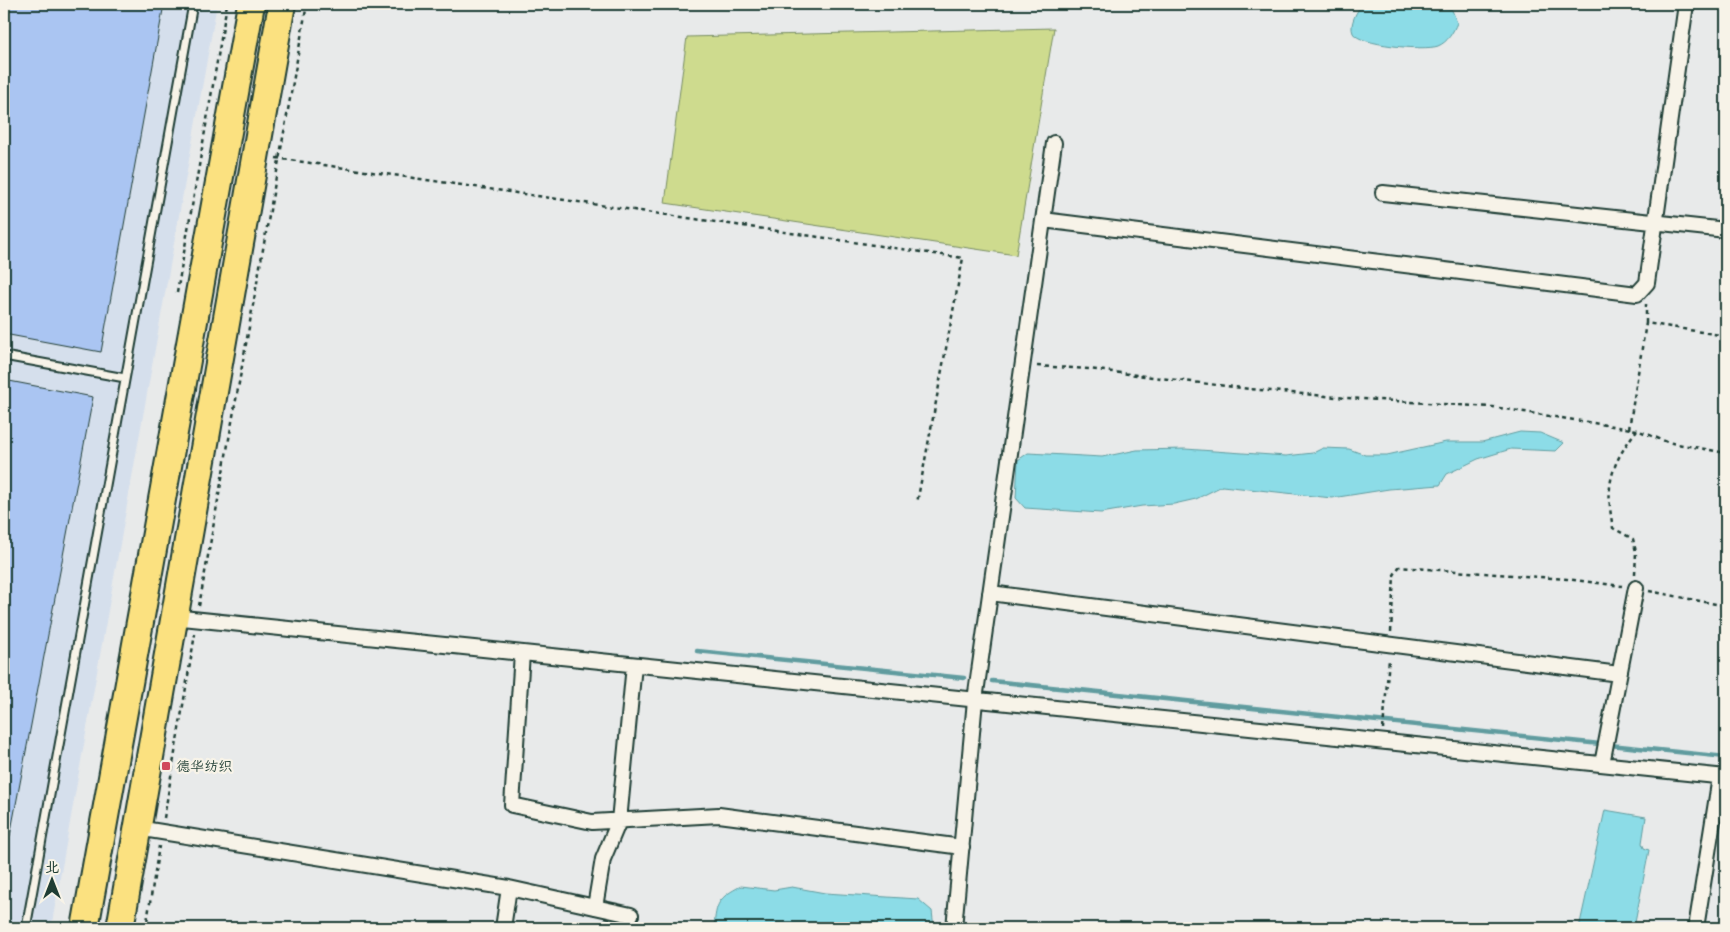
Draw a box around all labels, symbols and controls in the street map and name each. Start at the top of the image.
place label: 德华纺织 [176,759,232,777]
marker: 德华纺织 [160,760,172,772]
north arrow [28,854,78,904]
text: 北 [45,861,59,878]

